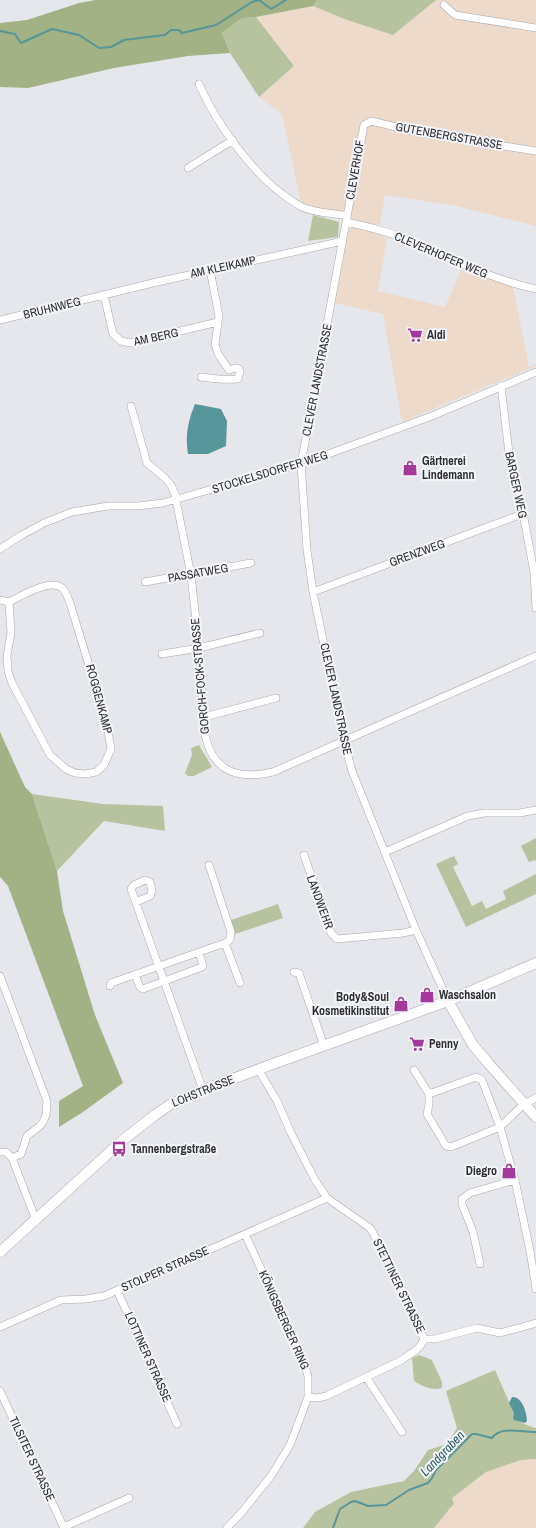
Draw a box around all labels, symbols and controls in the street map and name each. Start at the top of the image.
street label: GUTENBERGSTRASSE [394,119,504,153]
street label: CLEVERHOF [342,139,368,201]
street label: CLEVERHOFER WEG [392,228,490,282]
street label: AM KLEIKAMP [188,252,258,282]
street label: BRUHNWEG [22,293,82,323]
street label: CLEVER LANDSTRASSE [298,322,336,438]
street label: AM BERG [131,324,180,350]
supermarket icon: Aldi [406,326,424,344]
place label: Aldi [427,327,446,343]
street label: STOCKELSDORFER WEG [210,447,330,497]
street label: BARGER WEG [501,450,531,520]
place label: Gärtnerei Lindemann [422,453,475,483]
shop icon: Gärtnerei Lindemann [401,459,419,477]
street label: GRENZWEG [387,536,447,570]
street label: PASSATWEG [167,560,229,586]
street label: GORCH-FOCK-STRASSE [187,617,213,735]
street label: CLEVER LANDSTRASSE [316,641,356,757]
street label: ROGGENKAMP [82,662,116,736]
street label: LANDWEHR [303,873,337,931]
shop icon: Waschsalon [418,986,436,1004]
place label: Waschsalon [439,987,496,1003]
place label: Body&Soul Kosmetikinstitut [312,989,390,1019]
shop icon: Body&Soul Kosmetikinstitut [392,995,410,1013]
supermarket icon: Penny [408,1035,426,1053]
place label: Penny [429,1036,459,1052]
street label: LOHSTRASSE [169,1071,237,1111]
bus stop icon: Tannenbergstraße [110,1140,128,1158]
place label: Tannenbergstraße [131,1141,217,1157]
shop icon: Diegro [500,1162,518,1180]
place label: Diegro [466,1163,497,1179]
street label: STETTINER STRASSE [369,1236,429,1336]
street label: STOLPER STRASSE [119,1242,211,1296]
street label: KÖNIGSBERGER RING [255,1267,314,1372]
street label: LOTTINER STRASSE [121,1309,175,1405]
street label: TILSITER STRASSE [5,1414,59,1504]
water label: Landgraben [416,1427,468,1480]

